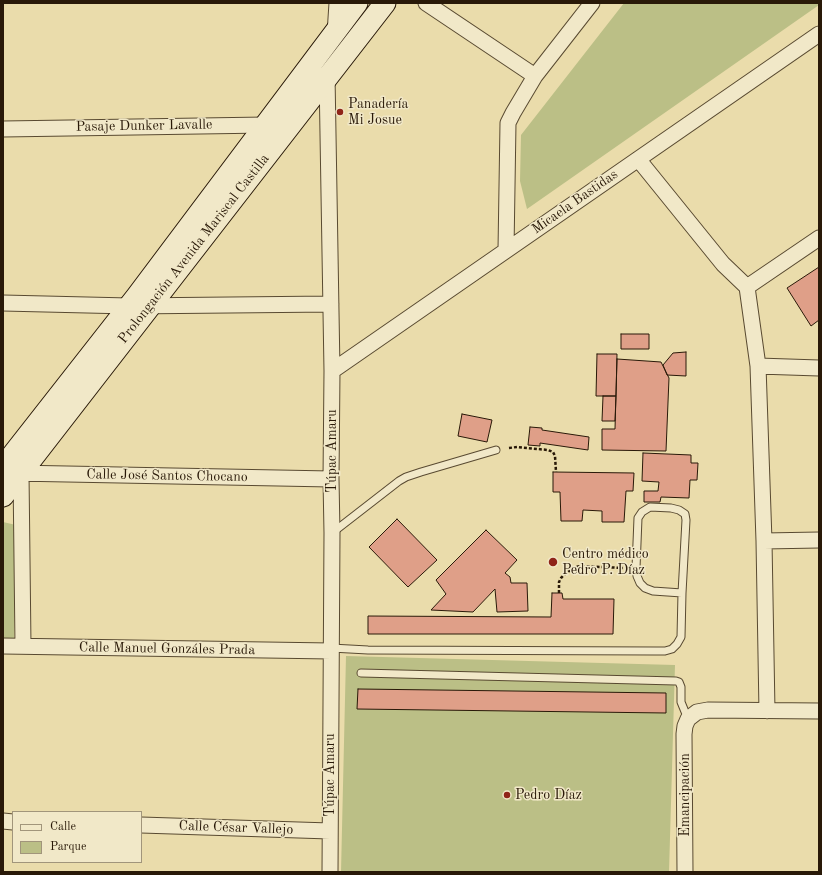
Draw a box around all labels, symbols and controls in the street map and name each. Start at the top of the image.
place label: Panadería Mi Josue [348,96,408,128]
marker: Panadería Mi Josue [335,107,345,117]
street label: Pasaje Dunker Lavalle [76,116,212,136]
street label: Prolongación Avenida Mariscal Castilla [115,151,273,347]
street label: Micaela Bastidas [529,166,621,238]
street label: Túpac Amaru [324,409,340,493]
street label: Calle José Santos Chocano [86,466,248,486]
place label: Centro médico Pedro P. Díaz [562,546,649,578]
marker: Centro médico Pedro P. Díaz [547,556,559,568]
street label: Calle Manuel Gonzáles Prada [79,639,255,659]
street label: Túpac Amaru [322,733,338,817]
street label: Emancipación [677,753,693,837]
place label: Pedro Díaz [515,787,582,803]
marker: Pedro Díaz [502,790,512,800]
legend [12,811,142,863]
street label: Calle César Vallejo [178,818,294,838]
text: Calle [50,821,76,833]
text: Parque [50,841,86,853]

